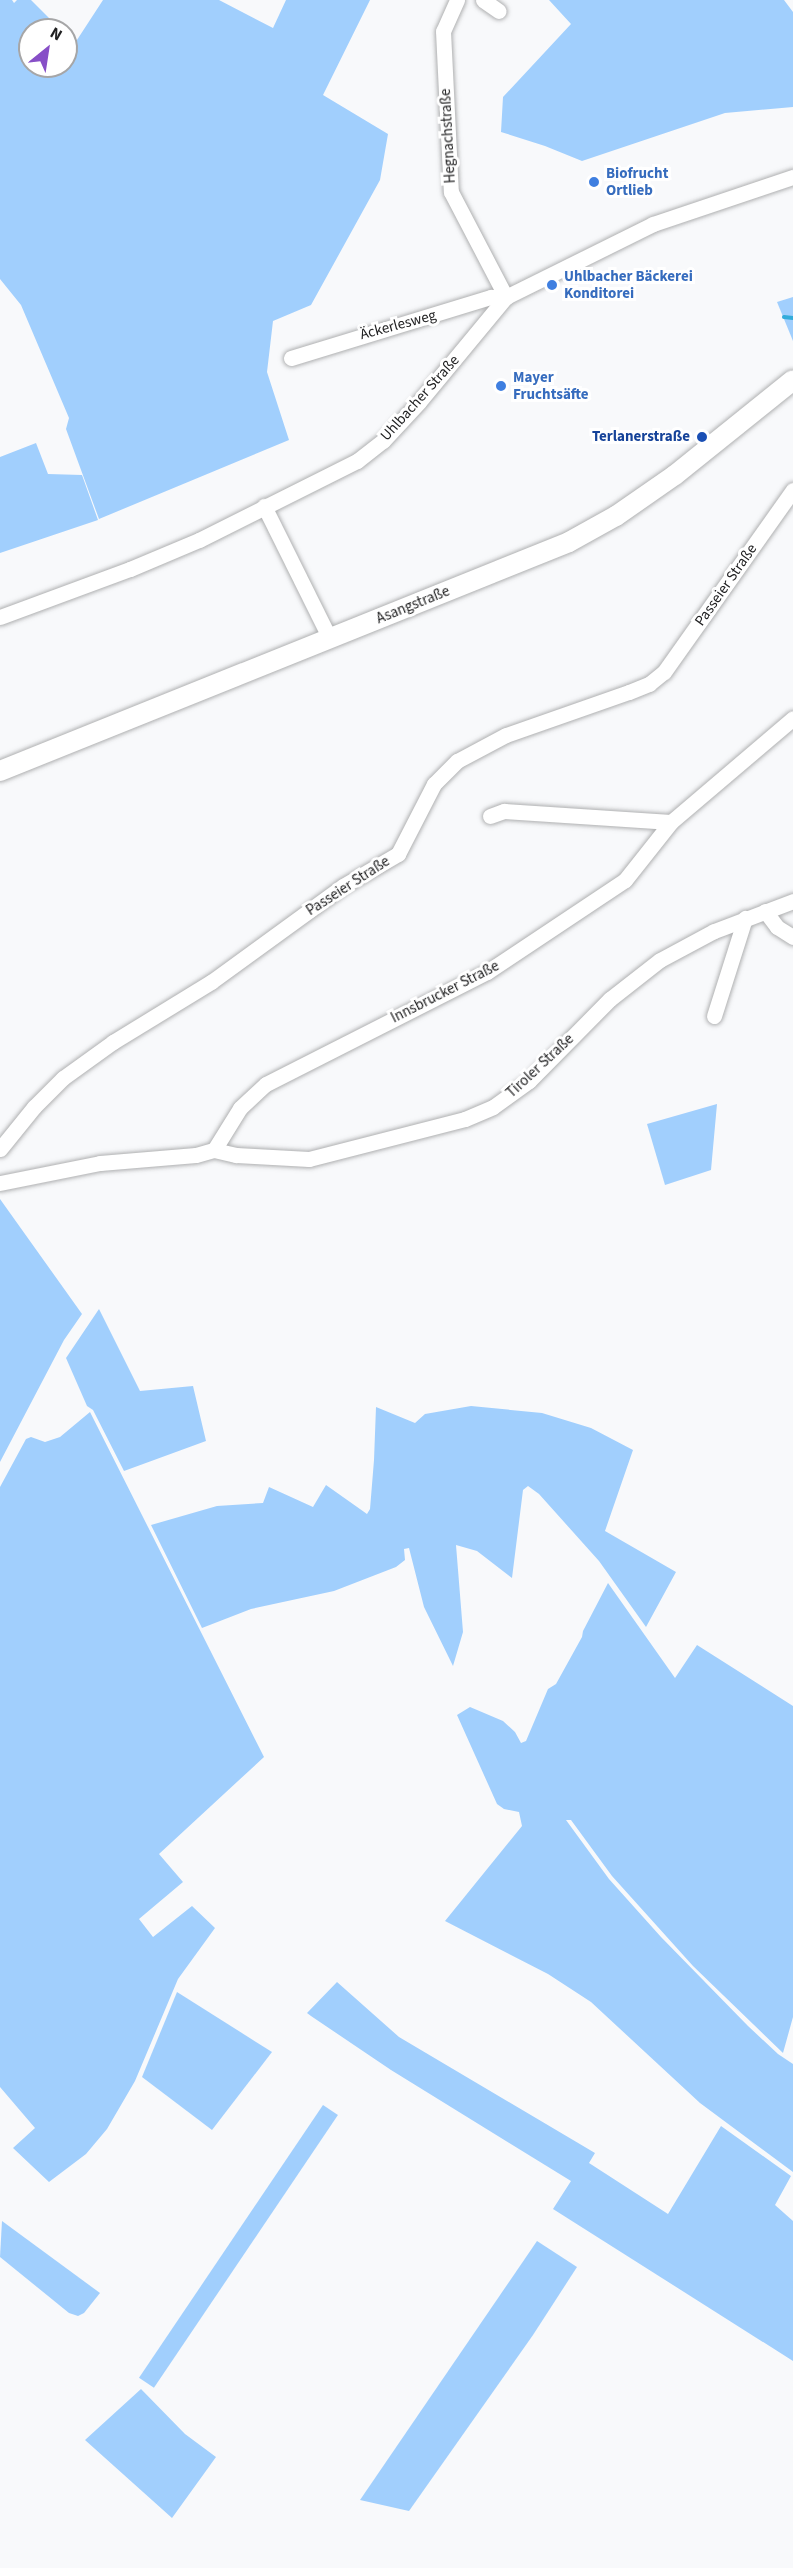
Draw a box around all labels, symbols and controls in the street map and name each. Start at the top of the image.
north arrow [18,18,78,78]
text: N [46,22,66,46]
street label: Hegnachstraße [437,88,459,184]
place label: Biofrucht Ortlieb [606,164,668,199]
marker: Biofrucht Ortlieb [587,175,601,189]
place label: Uhlbacher Bäckerei Konditorei [564,267,693,302]
marker: Uhlbacher Bäckerei Konditorei [545,278,559,292]
street label: Äckerlesweg [358,306,438,344]
street label: Uhlbacher Straße [377,351,463,445]
place label: Mayer Fruchtsäfte [513,368,589,403]
marker: Mayer Fruchtsäfte [494,379,508,393]
place label: Terlanerstraße [592,428,690,446]
marker: Terlanerstraße [695,430,709,444]
street label: Passeier Straße [691,541,761,629]
street label: Asangstraße [374,582,452,628]
street label: Passeier Straße [303,852,393,920]
street label: Innsbrucker Straße [388,957,502,1027]
street label: Tiroler Straße [503,1030,577,1102]

